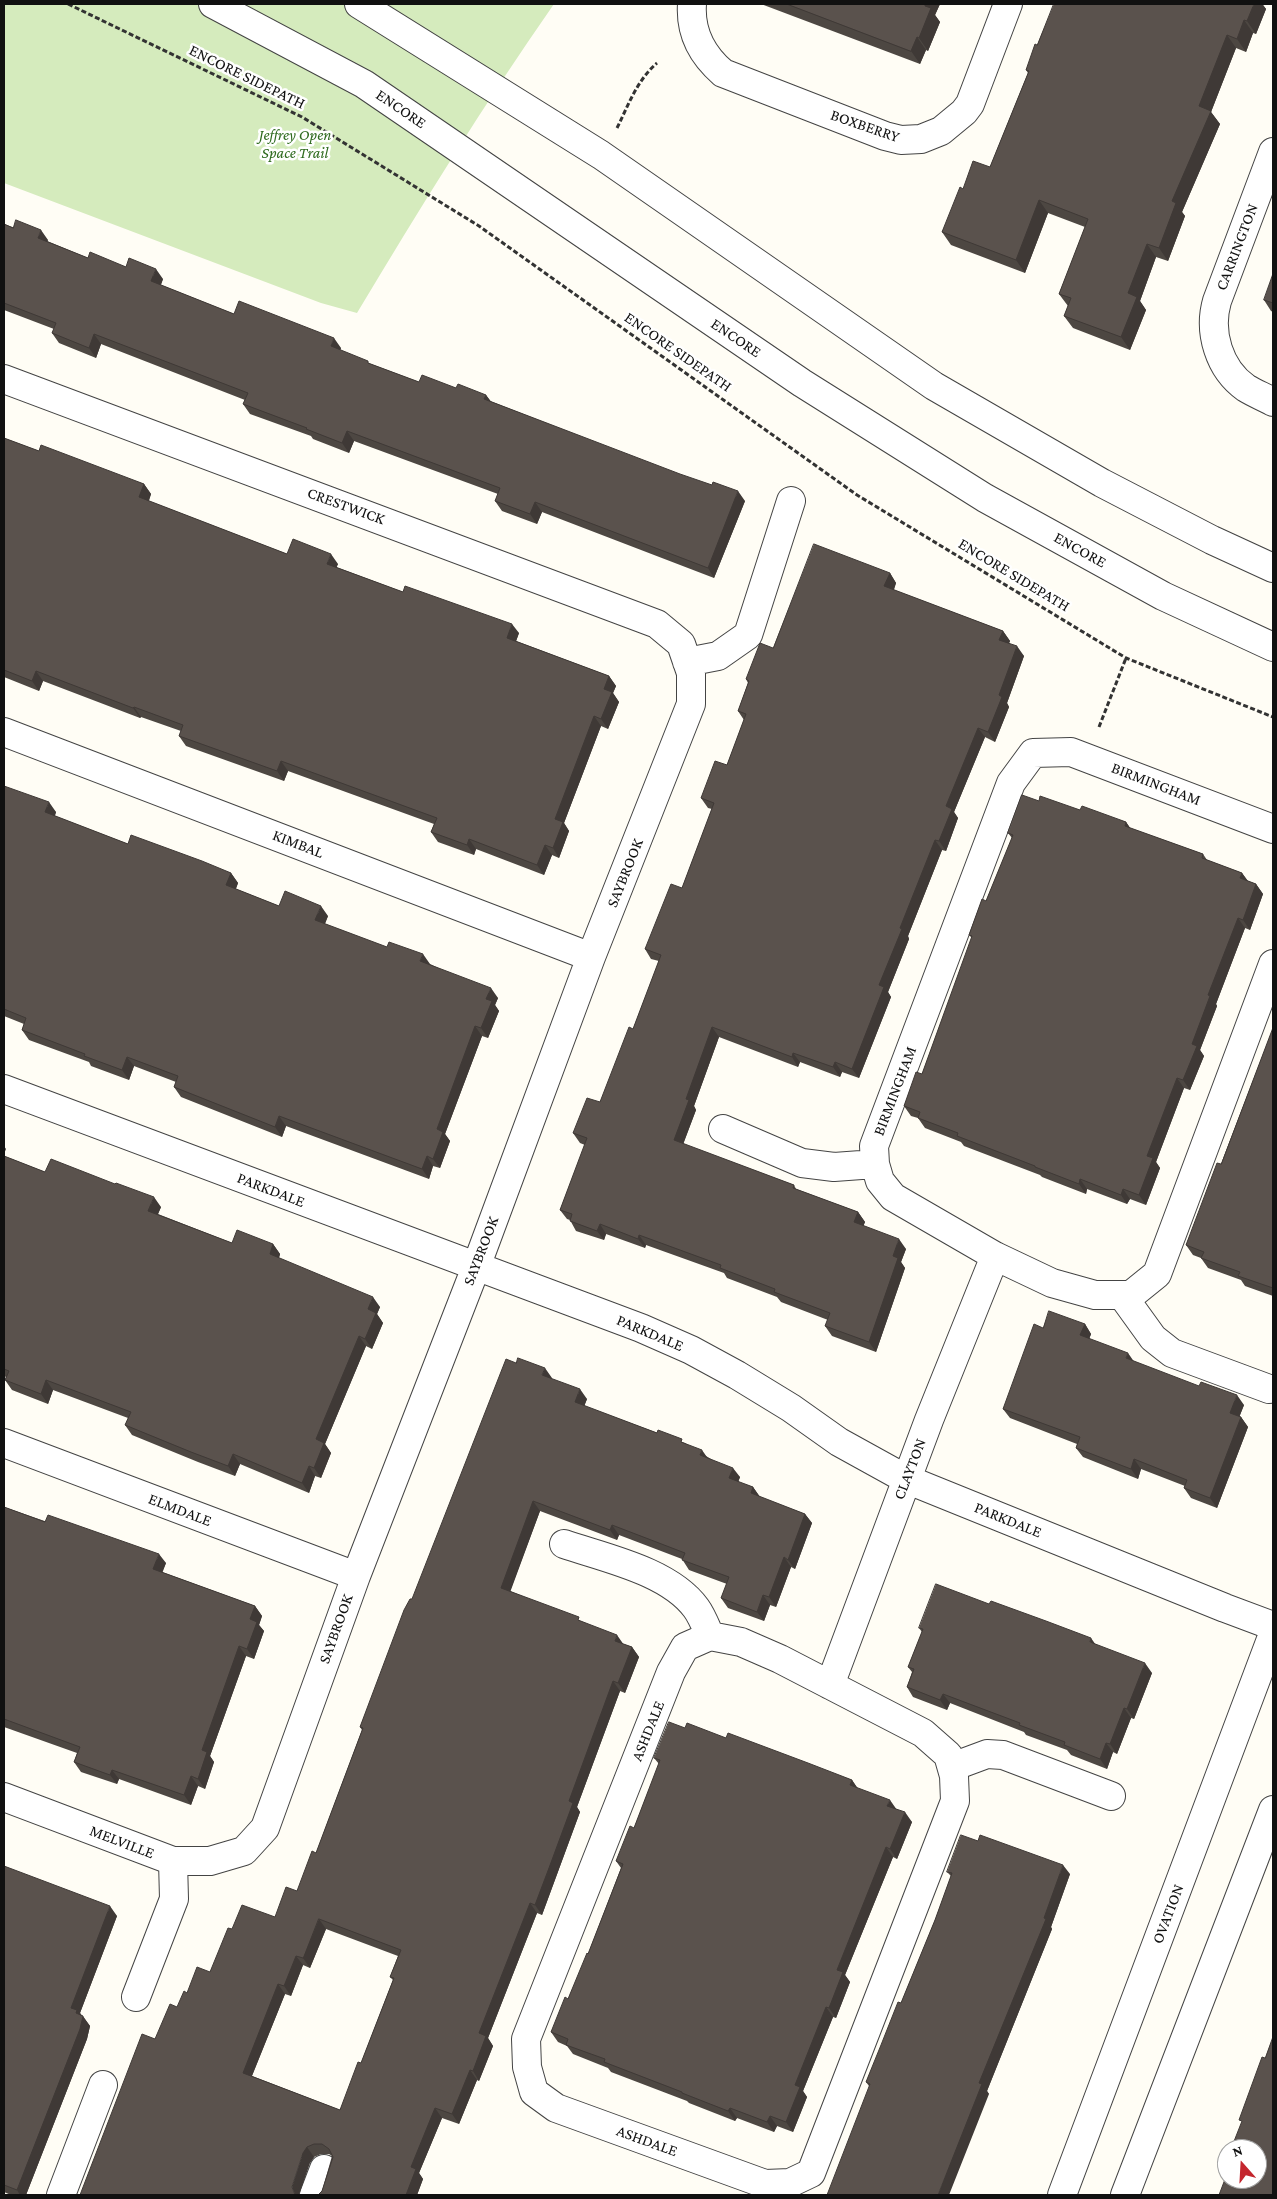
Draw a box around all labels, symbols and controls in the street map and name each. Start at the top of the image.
street label: ENCORE SIDEPATH [186,41,308,113]
street label: ENCORE [372,85,430,133]
street label: BOXBERRY [828,105,902,147]
park label: Jeffrey Open Space Trail [259,125,331,163]
street label: CARRINGTON [1212,201,1262,293]
street label: ENCORE SIDEPATH [621,308,735,396]
street label: ENCORE [707,314,765,362]
street label: CRESTWICK [305,483,387,529]
street label: ENCORE [1050,528,1110,572]
street label: ENCORE SIDEPATH [955,534,1073,616]
street label: BIRMINGHAM [1109,758,1203,810]
street label: KIMBAL [270,826,326,862]
street label: SAYBROOK [603,836,647,910]
street label: BIRMINGHAM [869,1044,921,1138]
street label: PARKDALE [234,1168,308,1212]
street label: SAYBROOK [459,1214,503,1288]
street label: PARKDALE [614,1310,686,1356]
street label: CLAYTON [890,1436,930,1502]
street label: ELMDALE [146,1489,214,1531]
street label: PARKDALE [971,1498,1045,1542]
street label: SAYBROOK [315,1592,357,1666]
street label: ASHDALE [627,1698,669,1764]
street label: MELVILLE [87,1821,157,1863]
street label: OVATION [1148,1881,1188,1947]
street label: ASHDALE [614,2121,680,2161]
north arrow [1217,2139,1267,2189]
text: N [1230,2142,1245,2160]

